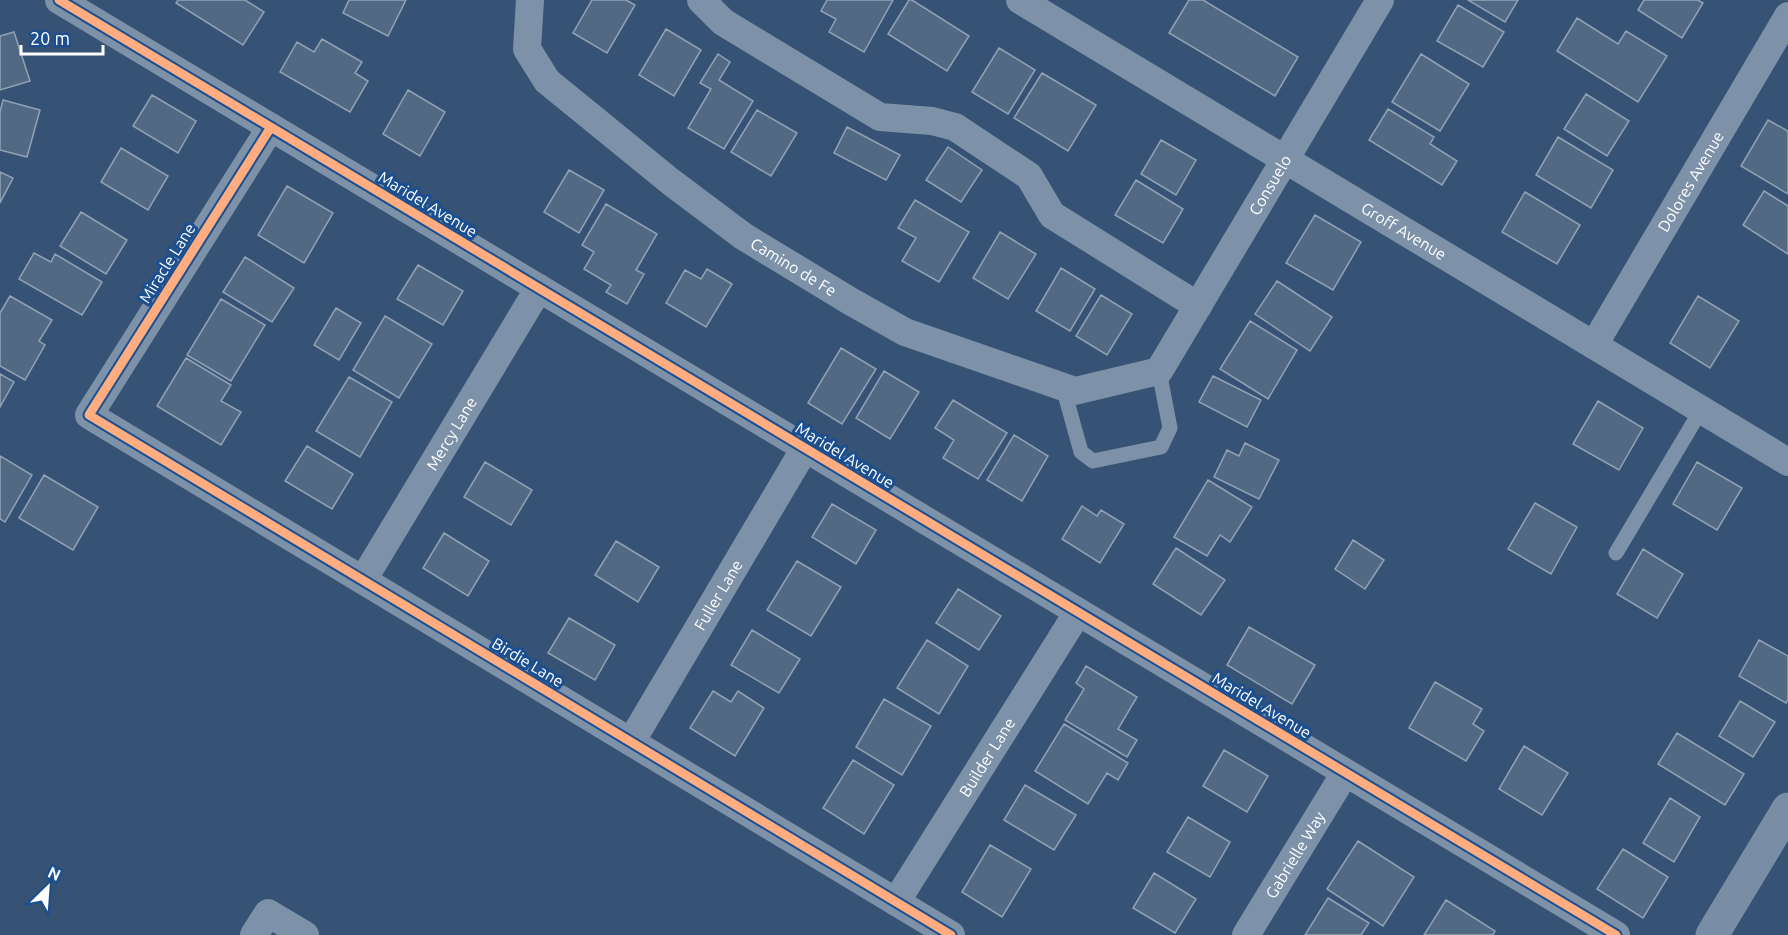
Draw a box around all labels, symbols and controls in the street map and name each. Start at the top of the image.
scale bar [21,18,104,56]
text: 20 m [30,28,70,48]
street label: Dolores Avenue [1654,128,1727,235]
street label: Consuelo [1245,152,1295,218]
street label: Maridel Avenue [375,167,481,241]
street label: Groff Avenue [1358,199,1450,263]
street label: Miracle Lane [135,220,199,306]
street label: Camino de Fe [747,234,840,300]
street label: Mercy Lane [422,394,480,473]
street label: Maridel Avenue [792,418,898,492]
street label: Fuller Lane [690,556,746,633]
street label: Birdie Lane [489,634,567,690]
street label: Maridel Avenue [1209,668,1315,742]
street label: Builder Lane [955,714,1018,800]
street label: Gabrielle Way [1262,808,1328,901]
north arrow [18,857,78,917]
text: N [45,863,64,884]

